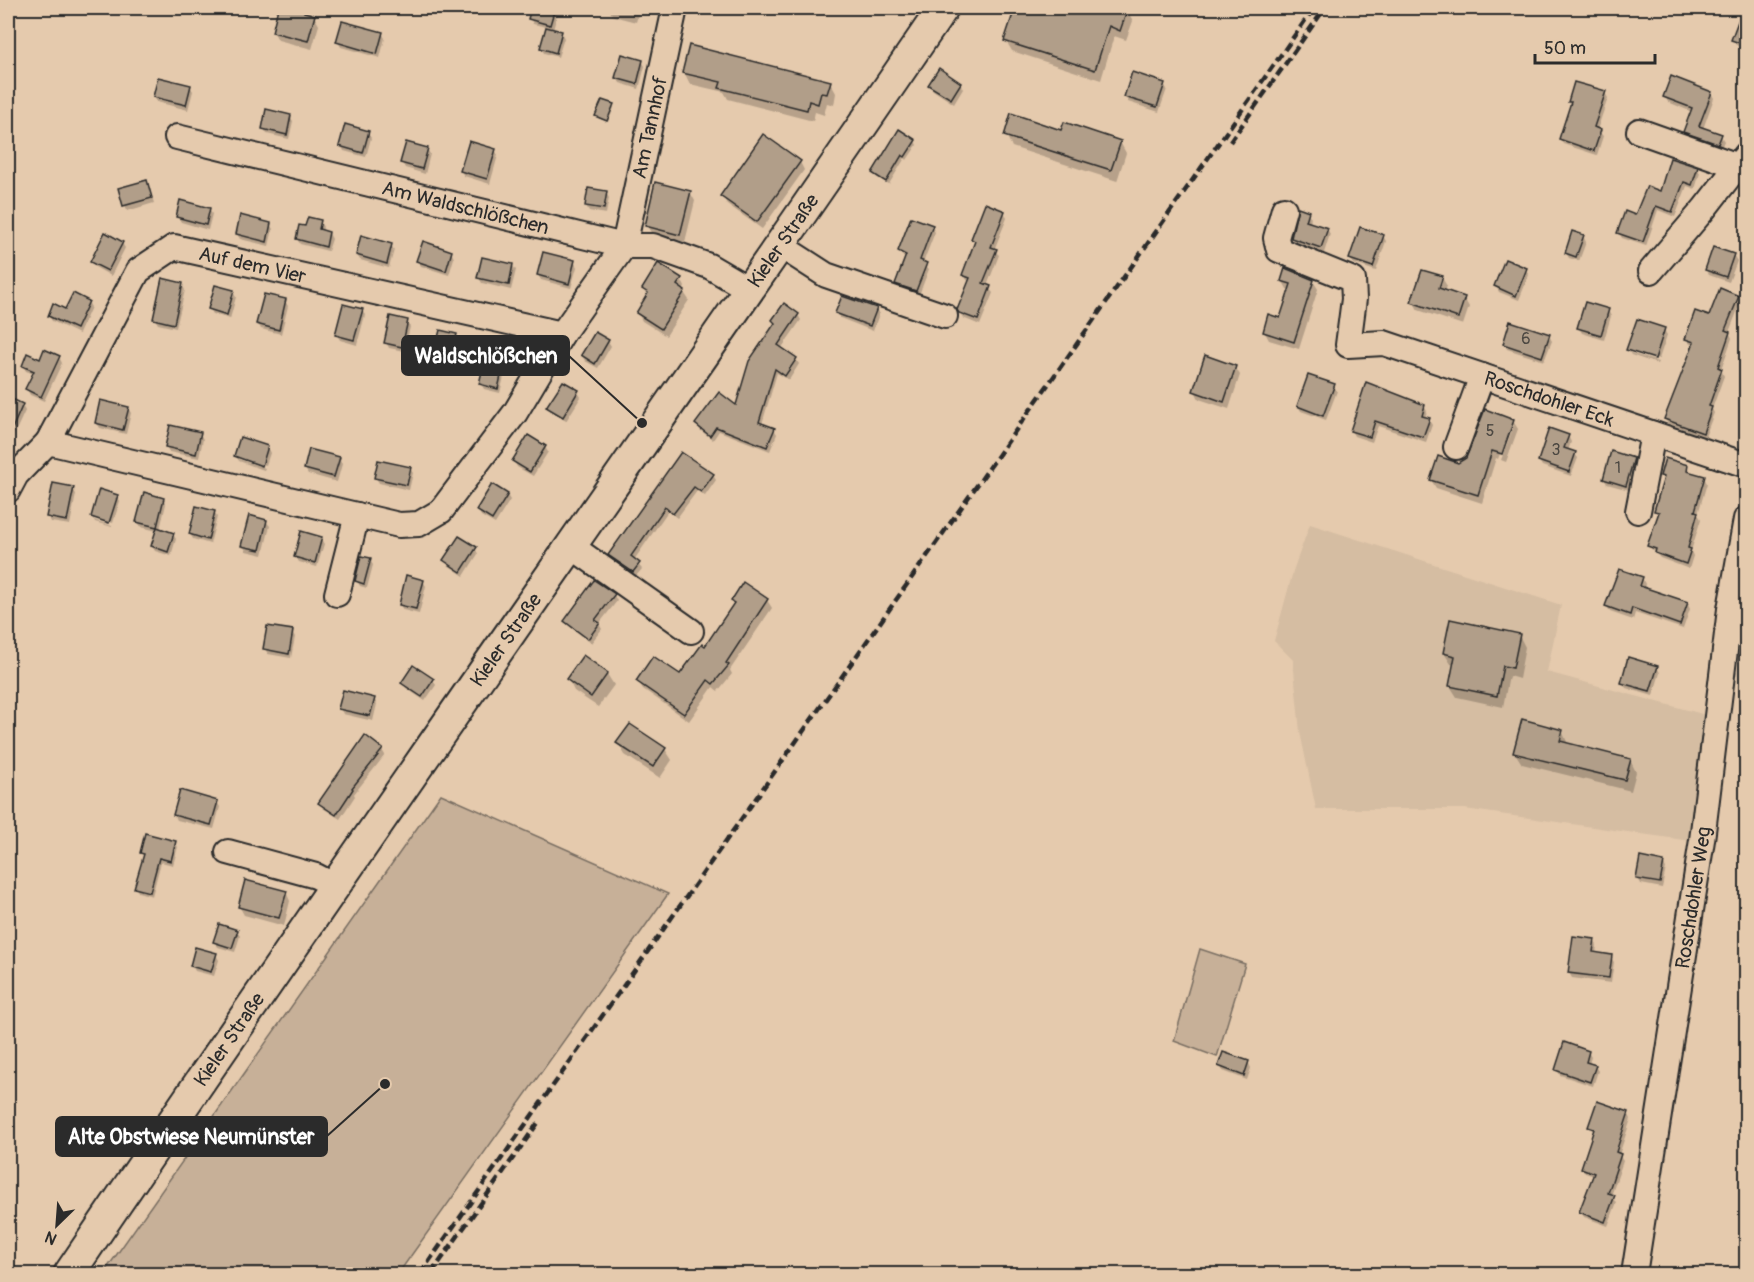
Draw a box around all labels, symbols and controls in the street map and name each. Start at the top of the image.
scale bar [1535,27,1655,65]
text: 50 m [1544,37,1586,60]
street label: Am Tannhof [626,74,673,181]
street label: Am Waldschlößchen [379,175,552,240]
street label: Kieler Straße [742,189,824,292]
street label: Auf dem Vier [197,240,309,289]
house number: 6 [1521,329,1531,349]
callout: Waldschlößchen [402,336,569,375]
text: Waldschlößchen [414,343,558,370]
street label: Roschdohler Eck [1481,365,1618,432]
house number: 5 [1486,421,1494,441]
house number: 3 [1552,440,1561,460]
house number: 1 [1615,458,1621,478]
street label: Kieler Straße [464,588,547,691]
street label: Roschdohler Weg [1670,825,1716,970]
street label: Kieler Straße [188,987,270,1091]
callout: Alte Obstwiese Neumünster [56,1117,327,1156]
text: Alte Obstwiese Neumünster [67,1124,315,1151]
north arrow [27,1195,87,1255]
text: N [42,1226,60,1249]

